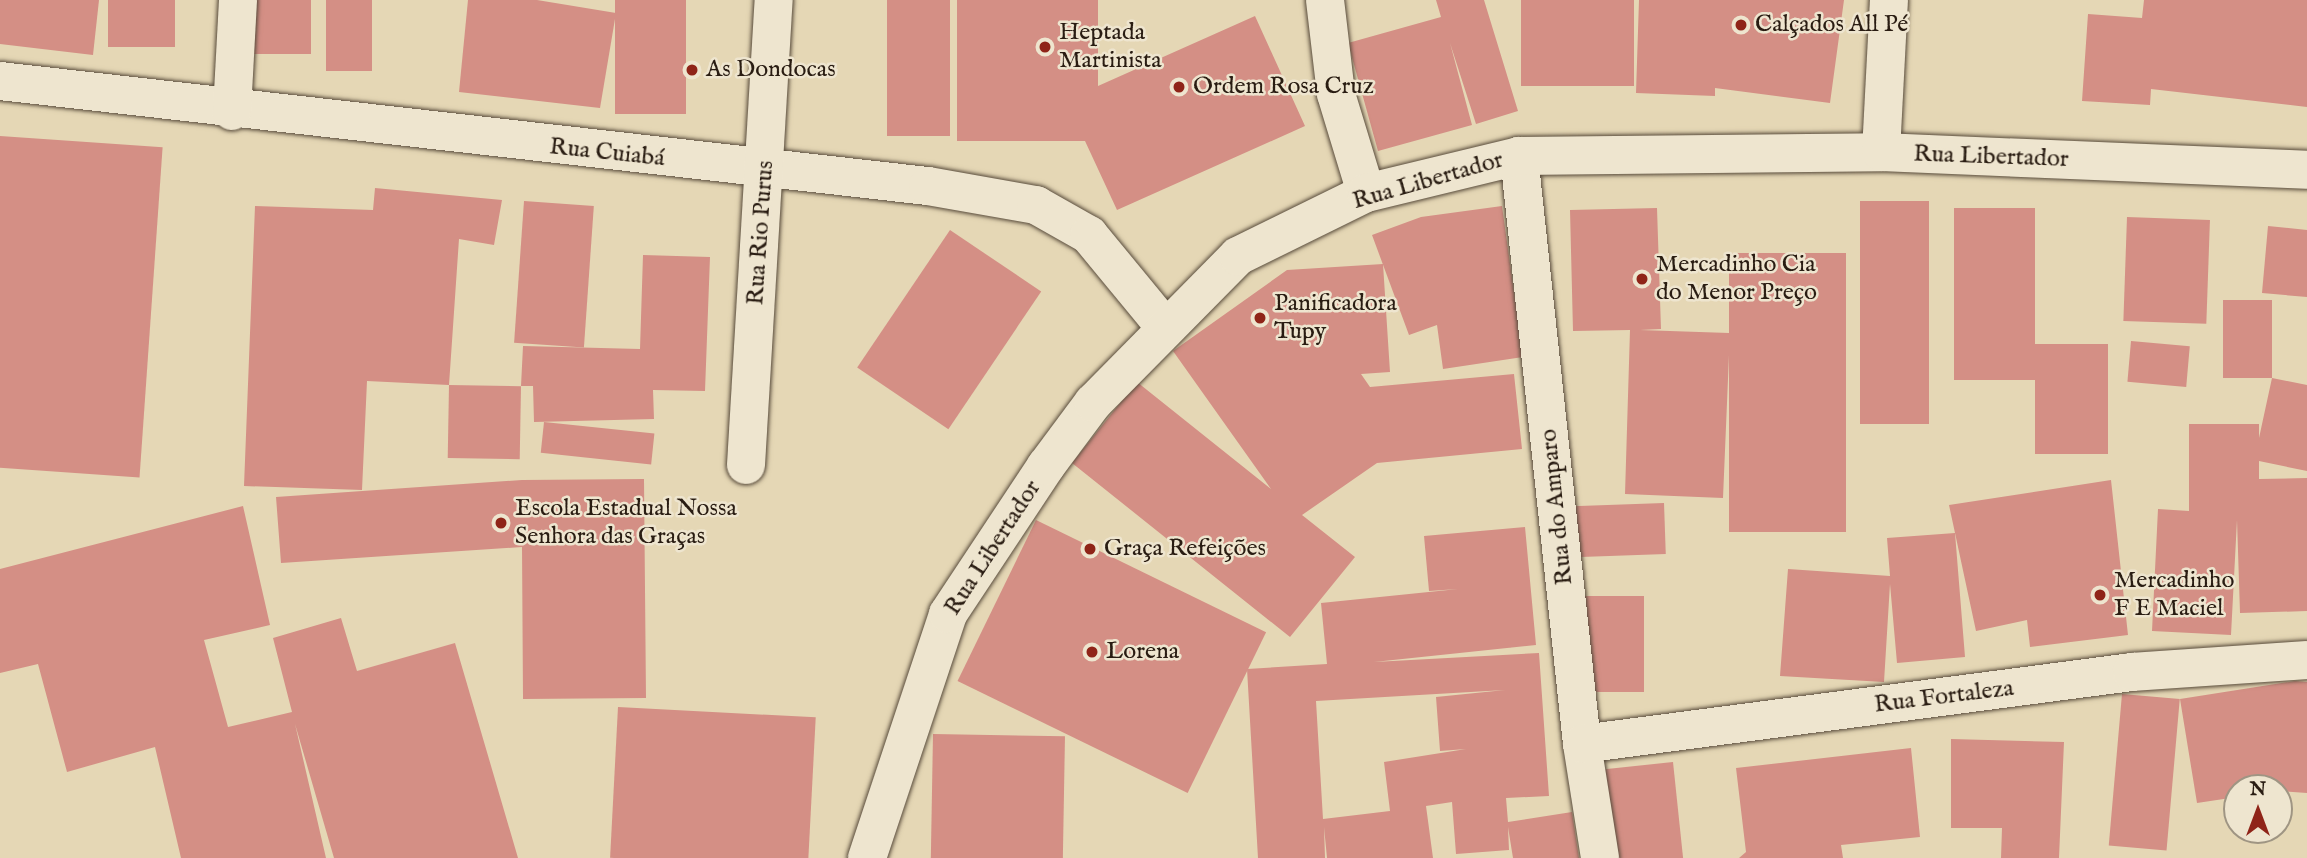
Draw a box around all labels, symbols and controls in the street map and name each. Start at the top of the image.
place label: Calçados All Pé [1755,11,1908,39]
marker: Calçados All Pé [1733,17,1749,33]
place label: Heptada Martinista [1059,19,1162,75]
marker: Heptada Martinista [1037,39,1053,55]
place label: As Dondocas [706,56,836,84]
marker: As Dondocas [684,62,700,78]
place label: Ordem Rosa Cruz [1193,73,1374,101]
marker: Ordem Rosa Cruz [1171,79,1187,95]
street label: Rua Cuiabá [548,133,666,173]
street label: Rua Libertador [1913,140,2069,174]
street label: Rua Libertador [1349,146,1507,216]
street label: Rua Rio Purus [742,160,780,306]
place label: Mercadinho Cia do Menor Preço [1656,251,1817,307]
marker: Mercadinho Cia do Menor Preço [1634,271,1650,287]
place label: Panificadora Tupy [1274,290,1397,346]
marker: Panificadora Tupy [1252,310,1268,326]
street label: Rua do Amparo [1534,427,1580,587]
street label: Rua Libertador [939,475,1047,621]
place label: Escola Estadual Nossa Senhora das Graças [515,495,737,551]
marker: Escola Estadual Nossa Senhora das Graças [493,515,509,531]
place label: Graça Refeições [1104,535,1266,563]
marker: Graça Refeições [1082,541,1098,557]
place label: Mercadinho F E Maciel [2114,567,2234,623]
marker: Mercadinho F E Maciel [2092,587,2108,603]
place label: Lorena [1106,638,1179,666]
marker: Lorena [1084,644,1100,660]
street label: Rua Fortaleza [1873,674,2015,720]
north arrow [2223,774,2293,844]
text: N [2250,778,2266,802]

